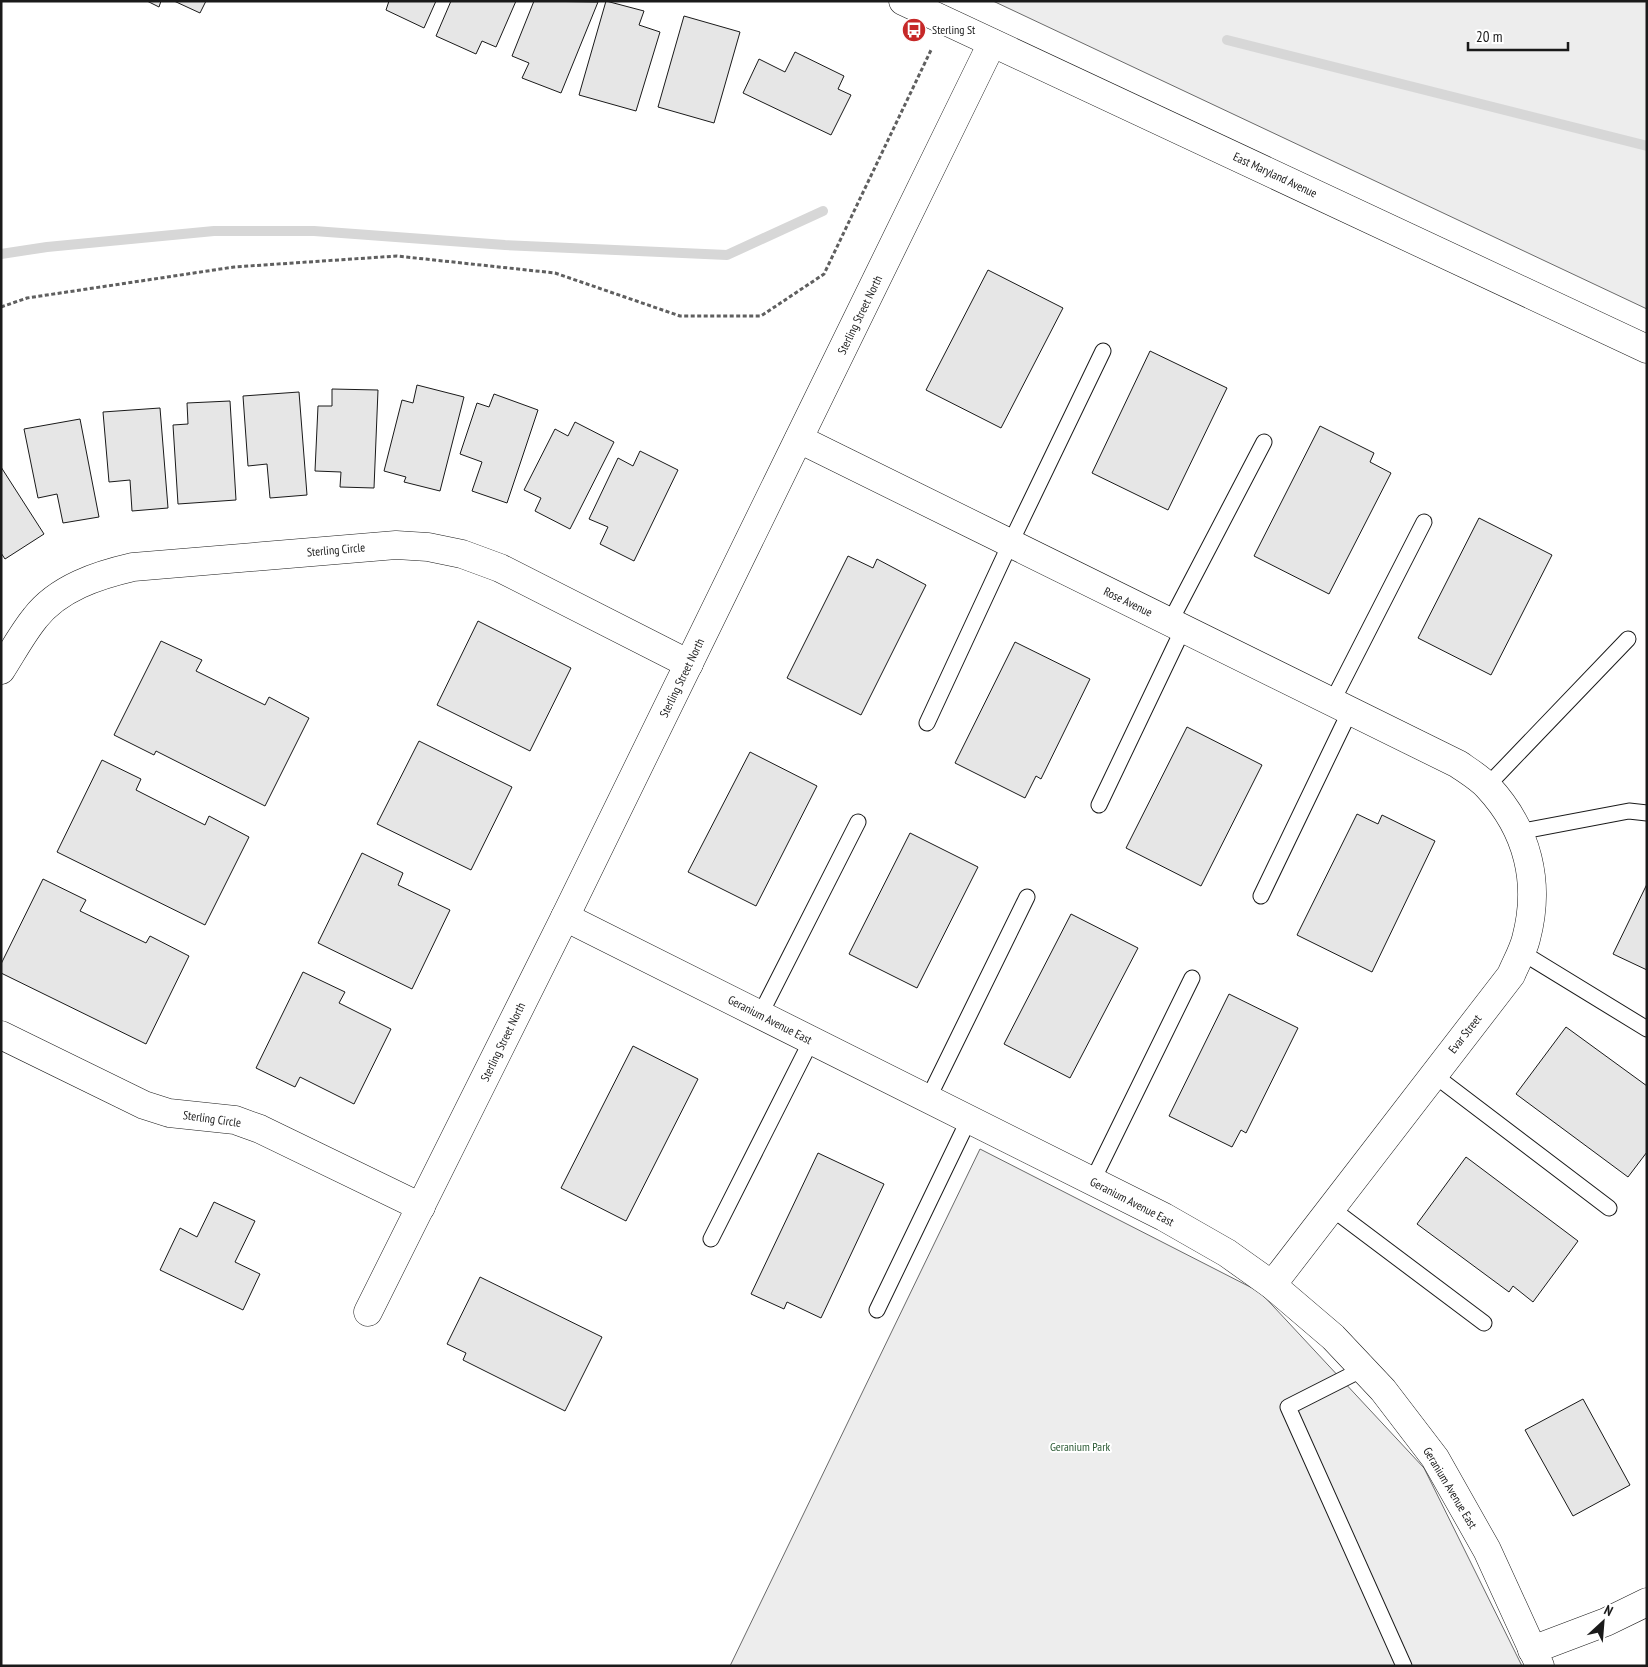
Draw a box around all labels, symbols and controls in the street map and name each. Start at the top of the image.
bus stop icon: Sterling St [901,17,927,43]
scale bar [1468,20,1568,52]
place label: Sterling St [932,22,976,37]
text: 20 m [1476,27,1502,46]
street label: East Maryland Avenue [1231,149,1320,201]
street label: Sterling Street North [834,273,885,357]
street label: Sterling Circle [306,539,366,560]
street label: Rose Avenue [1102,583,1155,620]
street label: Sterling Street North [656,636,707,720]
street label: Geranium Avenue East [726,992,815,1047]
street label: Sterling Street North [477,1000,528,1084]
street label: Evar Street [1445,1011,1485,1056]
street label: Sterling Circle [182,1107,242,1130]
street label: Geranium Avenue East [1088,1174,1177,1229]
park label: Geranium Park [1050,1439,1110,1454]
street label: Geranium Avenue East [1420,1444,1481,1532]
north arrow [1578,1597,1628,1647]
text: N [1601,1601,1616,1620]

